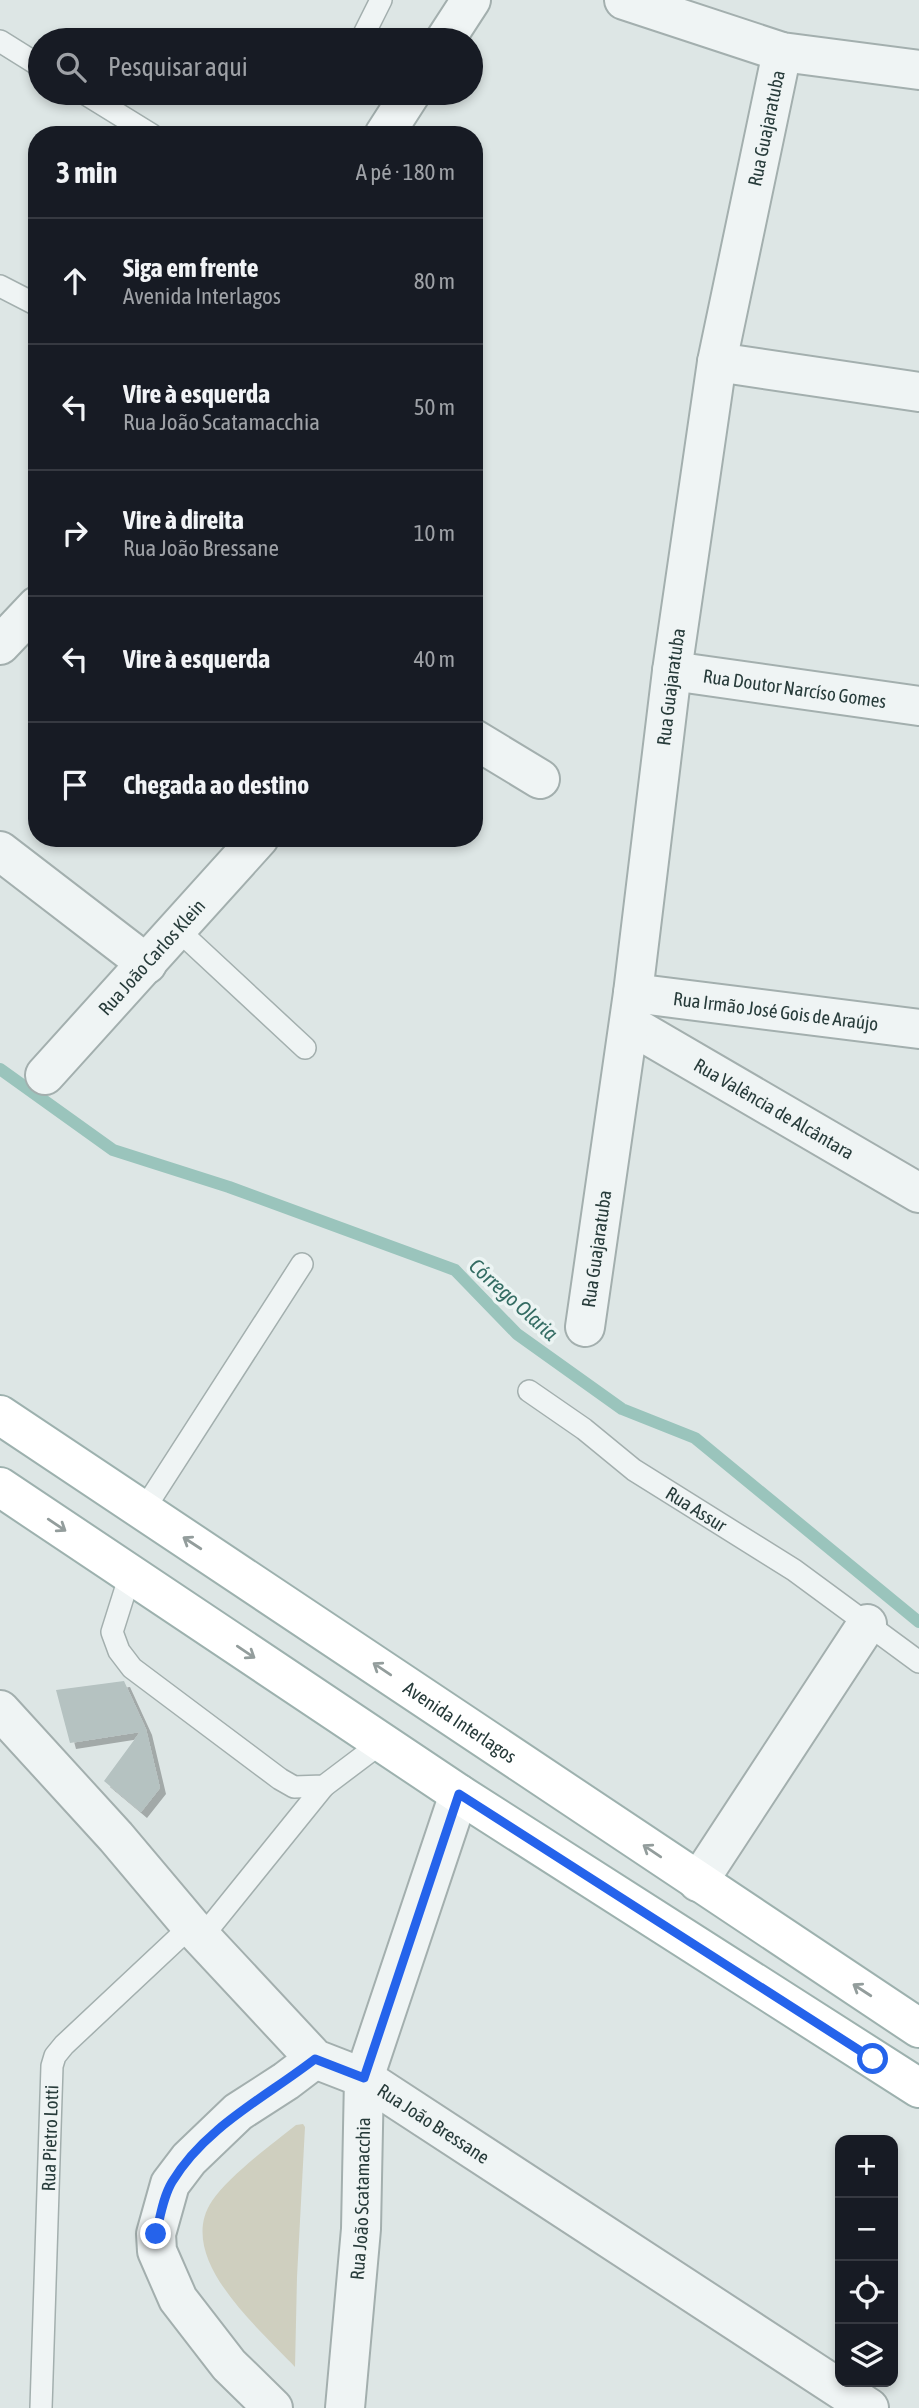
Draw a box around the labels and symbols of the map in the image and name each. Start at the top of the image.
street label: Rua Guajaratuba [743,68,789,188]
street label: Rua Guajaratuba [652,627,689,747]
street label: Rua Doutor Narcíso Gomes [702,665,888,712]
street label: Rua João Carlos Klein [94,895,209,1019]
street label: Rua Irmão José Gois de Araújo [672,987,880,1035]
street label: Rua Valência de Alcântara [690,1053,858,1164]
street label: Rua Guajaratuba [577,1189,616,1309]
water label: Córrego Olaria [465,1253,563,1345]
street label: Rua Assur [662,1482,731,1536]
one-way arrow [46,1518,66,1532]
one-way arrow [183,1536,203,1550]
one-way arrow [235,1645,255,1659]
one-way arrow [373,1662,392,1676]
street label: Avenida Interlagos [400,1676,521,1767]
one-way arrow [643,1844,662,1858]
one-way arrow [853,1983,872,1997]
route start [857,2043,888,2074]
street label: Rua João Bressane [374,2079,494,2168]
street label: Rua Pietro Lotti [37,2085,62,2192]
street label: Rua João Scatamacchia [345,2117,374,2281]
route end [140,2218,171,2249]

